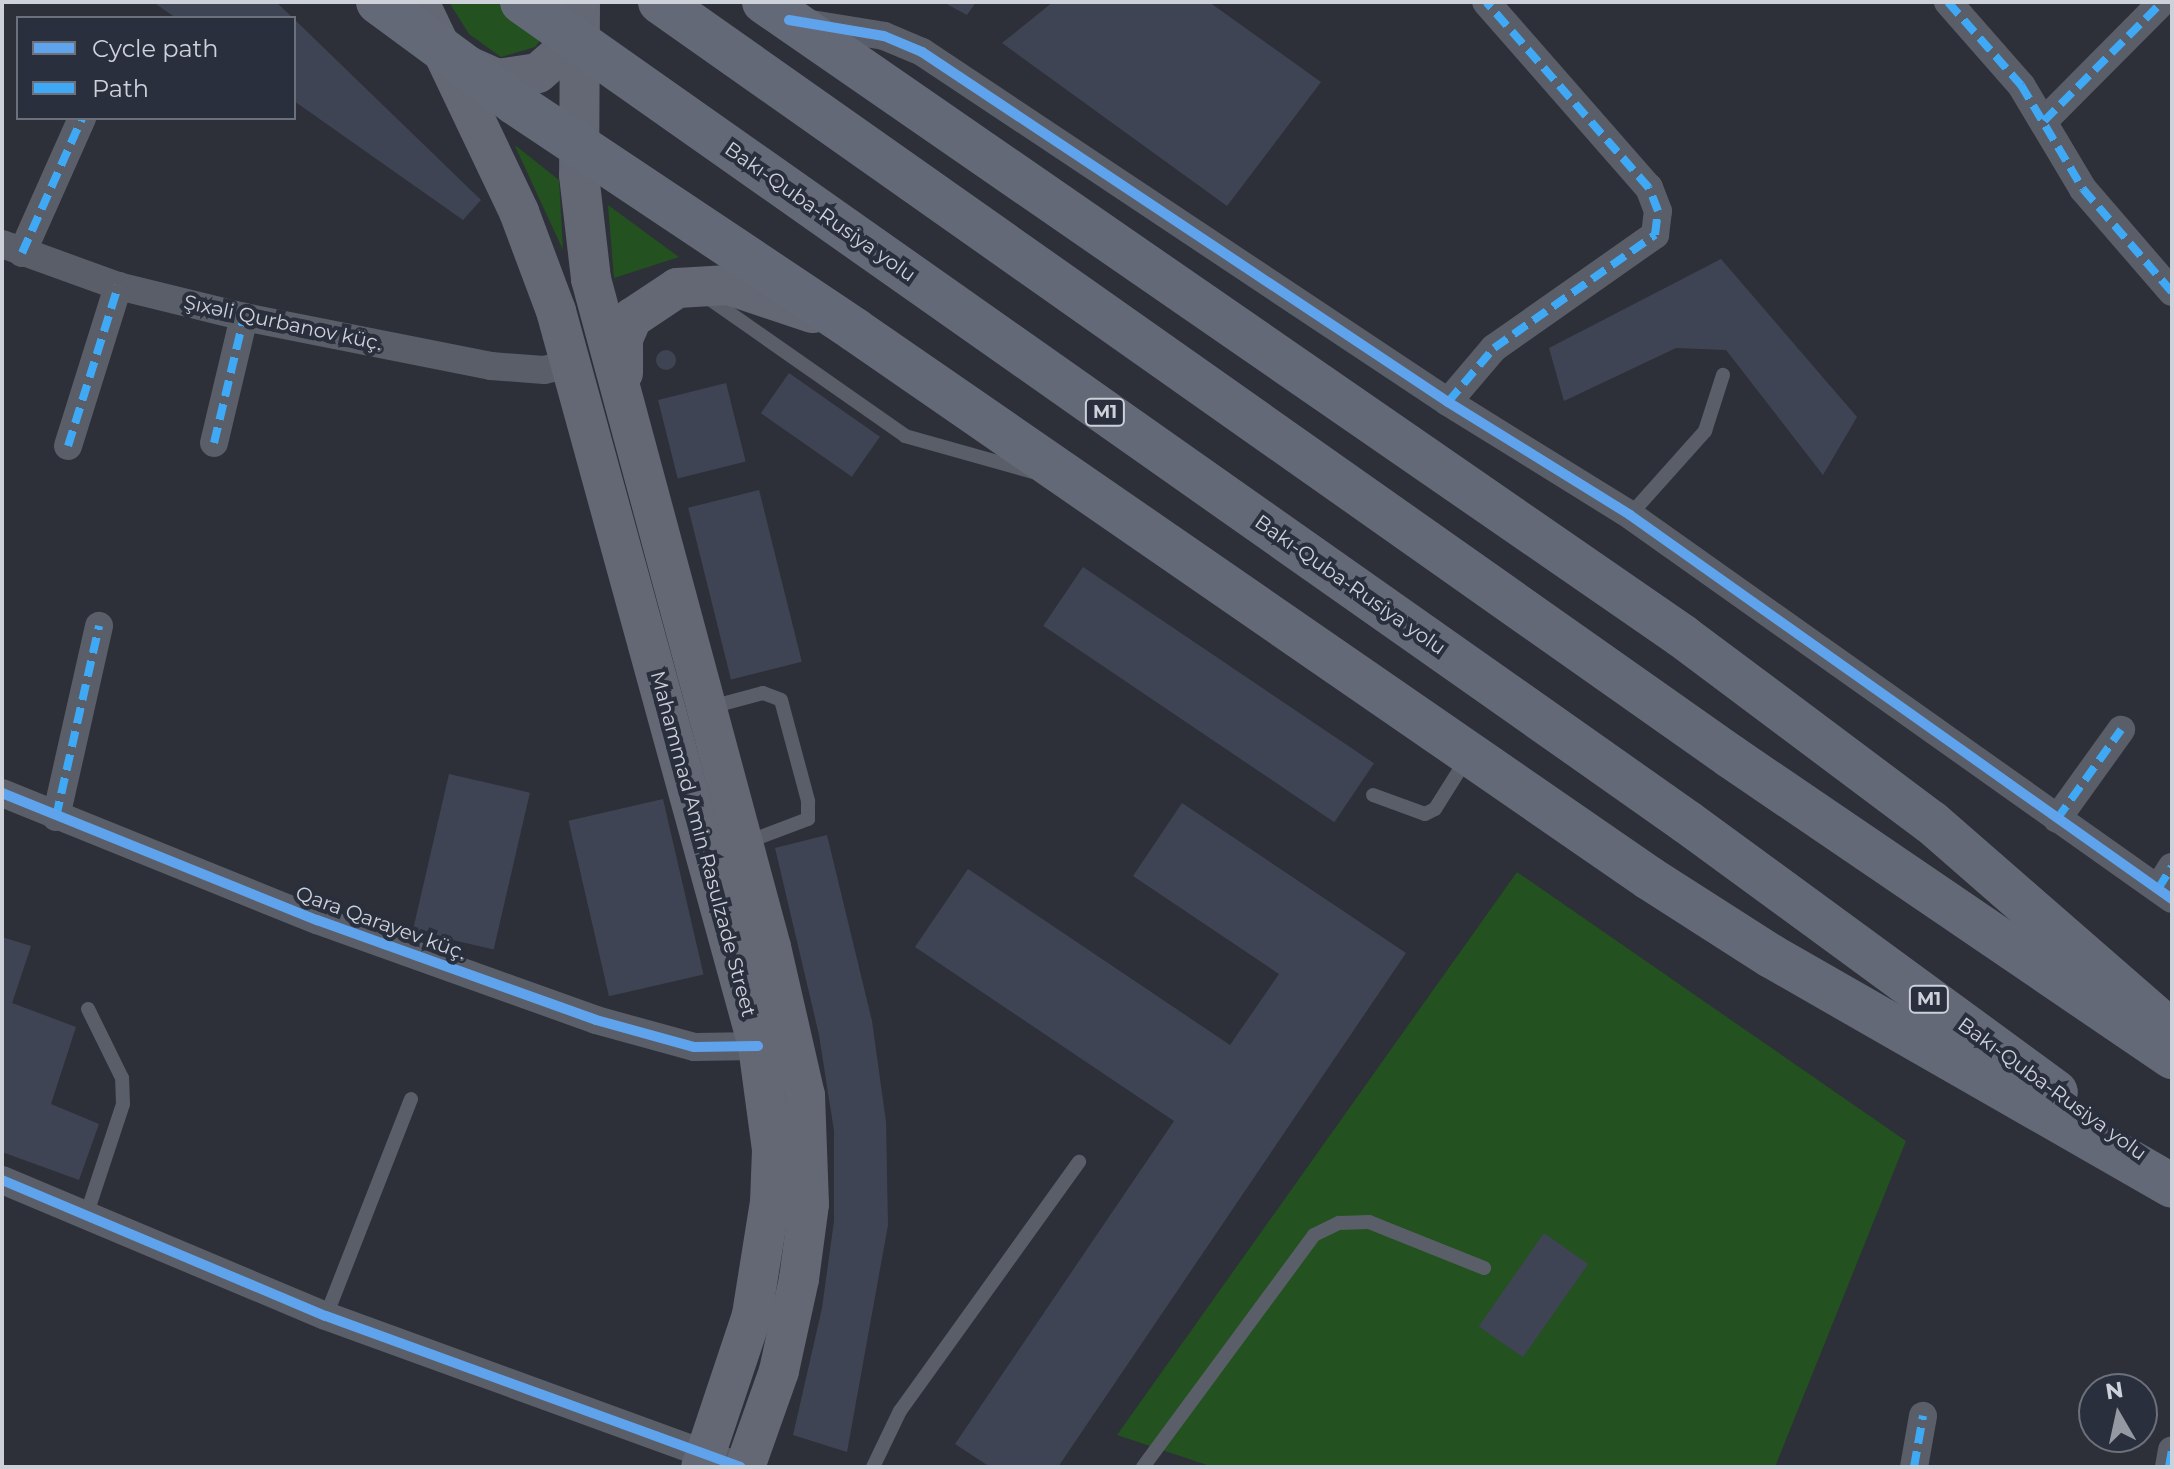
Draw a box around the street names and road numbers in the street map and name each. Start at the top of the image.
street label: Bakı-Quba-Rusiya yolu [720,137,920,287]
street label: Şıxəli Qurbanov küç. [182,290,384,356]
road number: M1 [1083,398,1127,426]
street label: Bakı-Quba-Rusiya yolu [1250,510,1450,660]
street label: Mahammad Amin Rasulzade Street [645,668,761,1020]
street label: Qara Qarayev küç. [292,881,470,965]
road number: M1 [1907,985,1951,1013]
street label: Bakı-Quba-Rusiya yolu [1953,1012,2151,1166]

